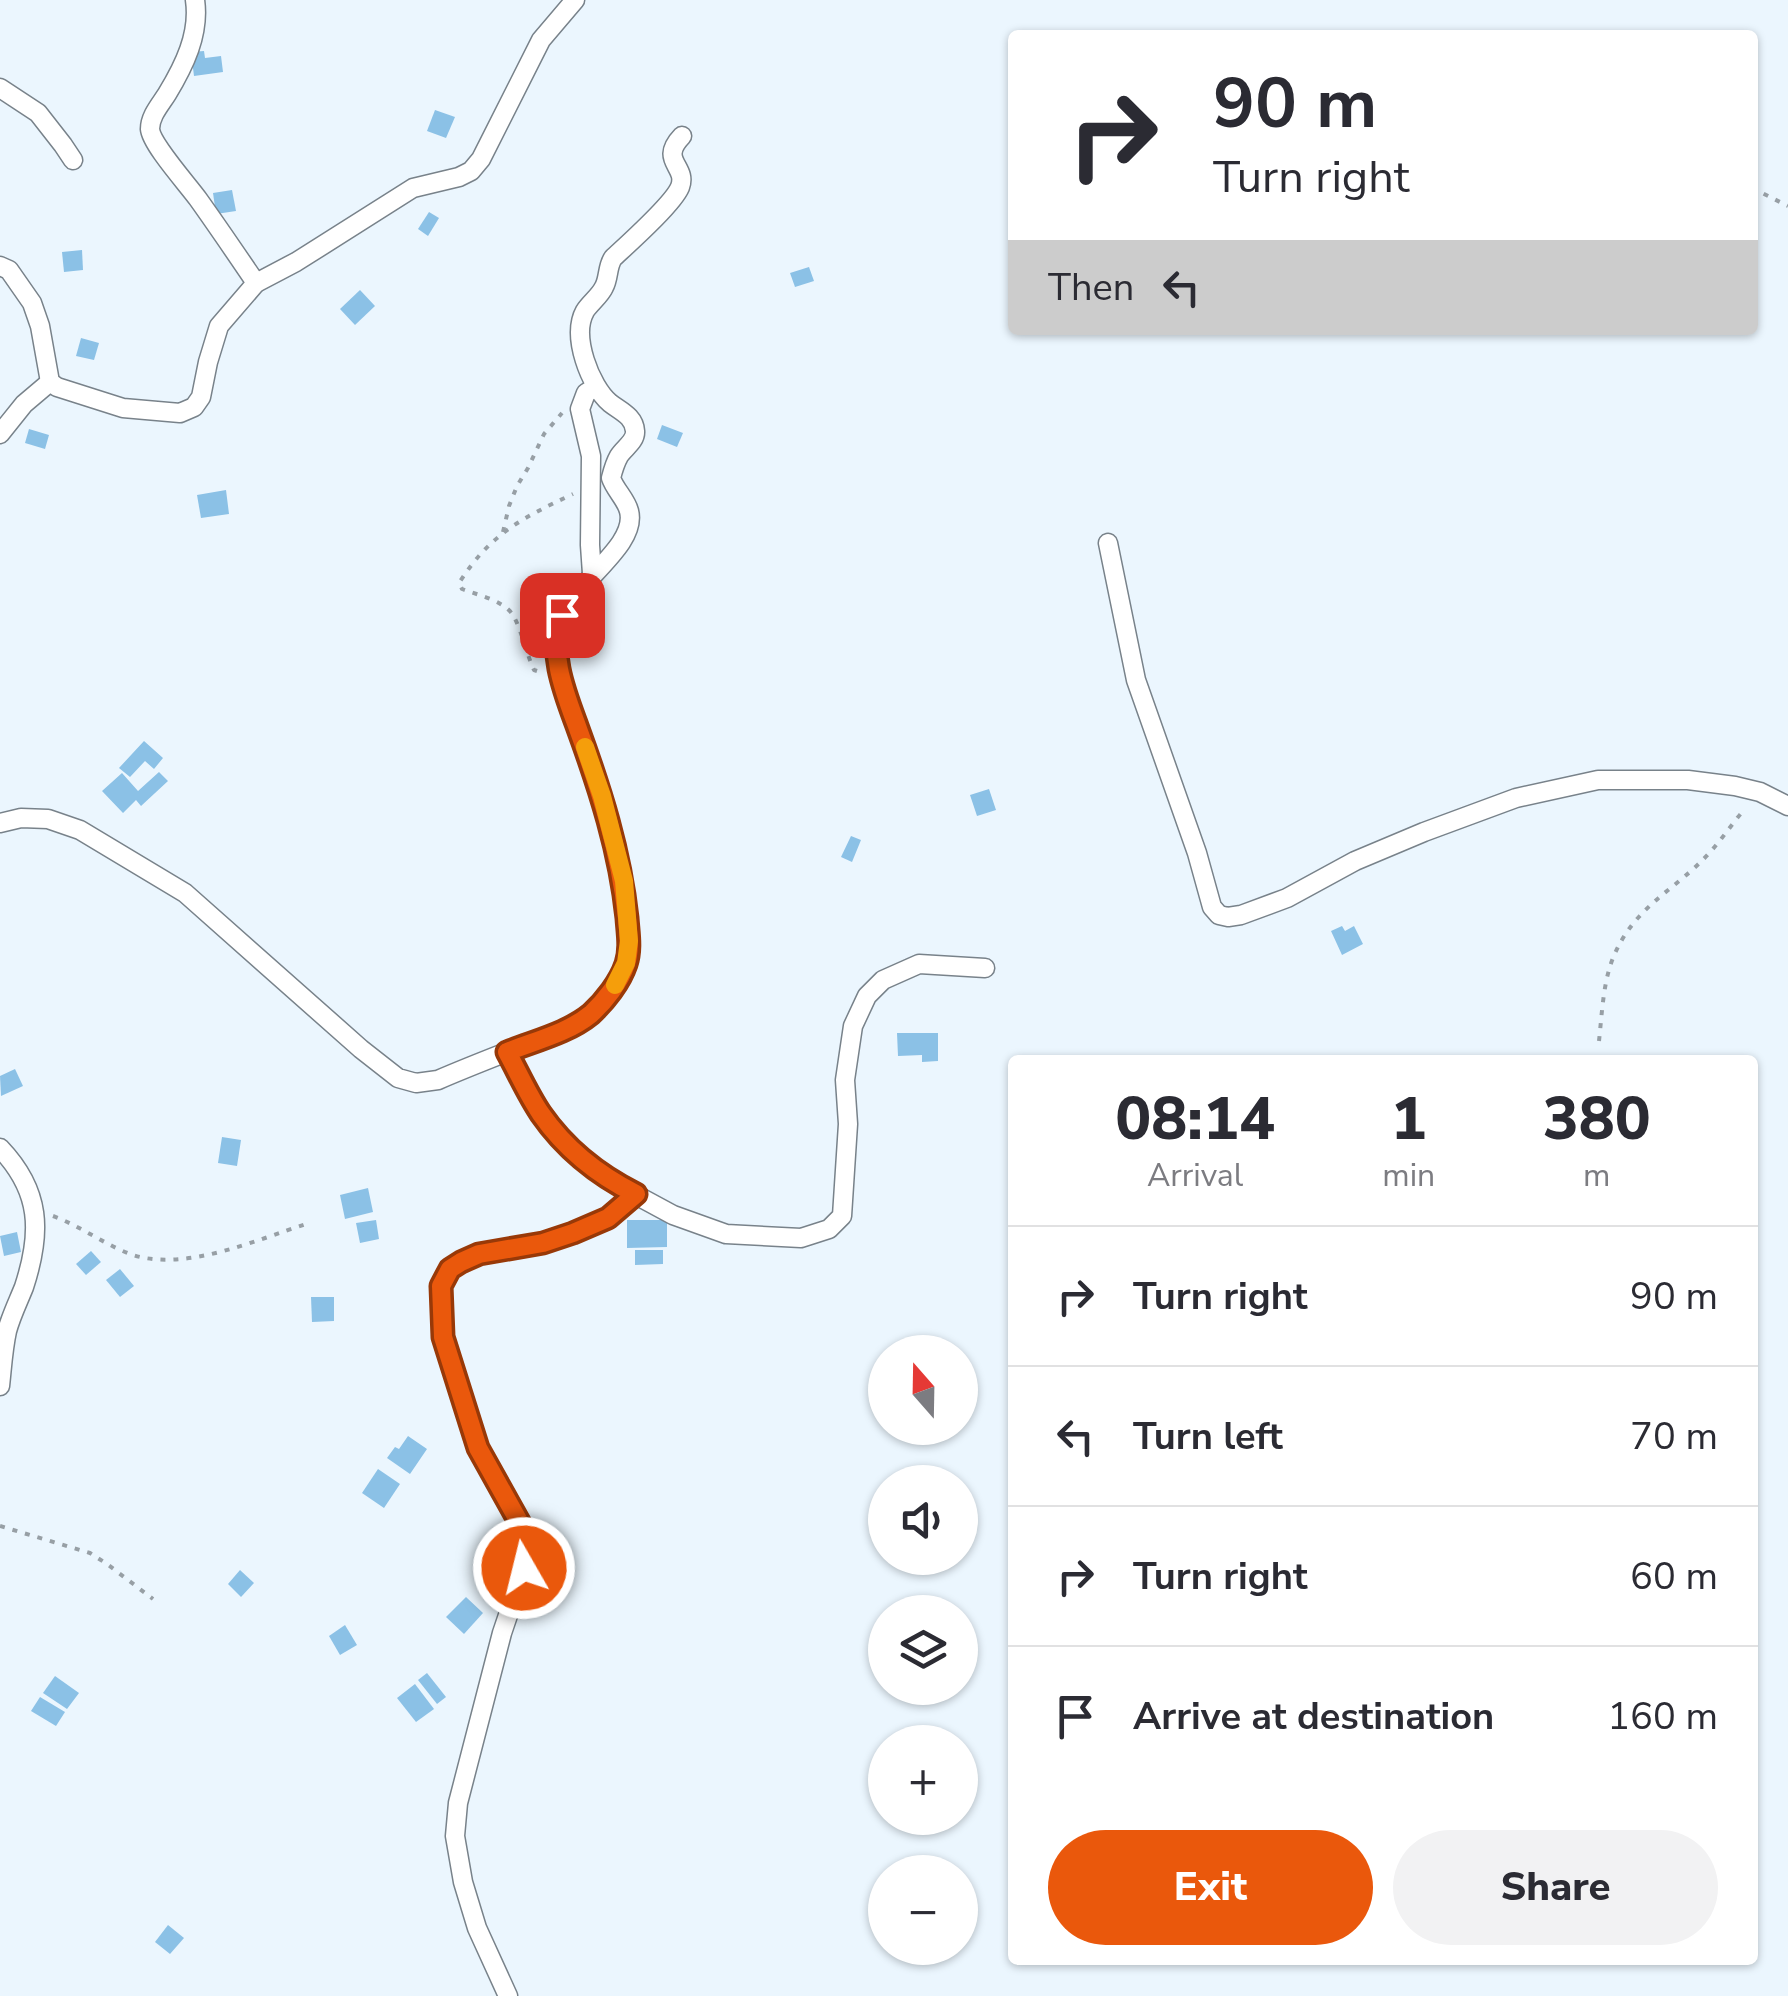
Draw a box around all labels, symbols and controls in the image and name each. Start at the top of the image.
text: 90 m [1213,56,1377,152]
icon: right [1048,70,1178,200]
text: Turn right [1213,147,1410,208]
icon: left [1154,260,1209,315]
text: Then [1048,262,1134,313]
pin [520,573,605,658]
icon: arrive [535,588,590,643]
text: 08:14 [1115,1078,1275,1160]
text: 1 [1391,1078,1427,1160]
text: 380 [1543,1078,1651,1160]
text: Arrival [1147,1154,1243,1197]
text: min [1382,1154,1435,1197]
text: m [1583,1154,1610,1197]
icon: right [1048,1269,1103,1324]
text: Turn right [1133,1271,1308,1322]
text: 90 m [1630,1271,1718,1322]
north arrow [868,1335,978,1445]
map controls [868,1335,978,1965]
icon: left [1048,1409,1103,1464]
text: Turn left [1133,1411,1283,1462]
text: 70 m [1630,1411,1718,1462]
button: sound [868,1465,978,1575]
position arrow [472,1516,576,1620]
icon: right [1048,1549,1103,1604]
text: Turn right [1133,1551,1308,1602]
text: 60 m [1630,1551,1718,1602]
button: layers [868,1595,978,1705]
icon: arrive [1048,1689,1103,1744]
text: Arrive at destination [1133,1691,1494,1742]
text: 160 m [1607,1691,1718,1742]
button: + [868,1725,978,1835]
button: Exit [1048,1830,1373,1945]
button: Share [1393,1830,1718,1945]
button: − [868,1855,978,1965]

